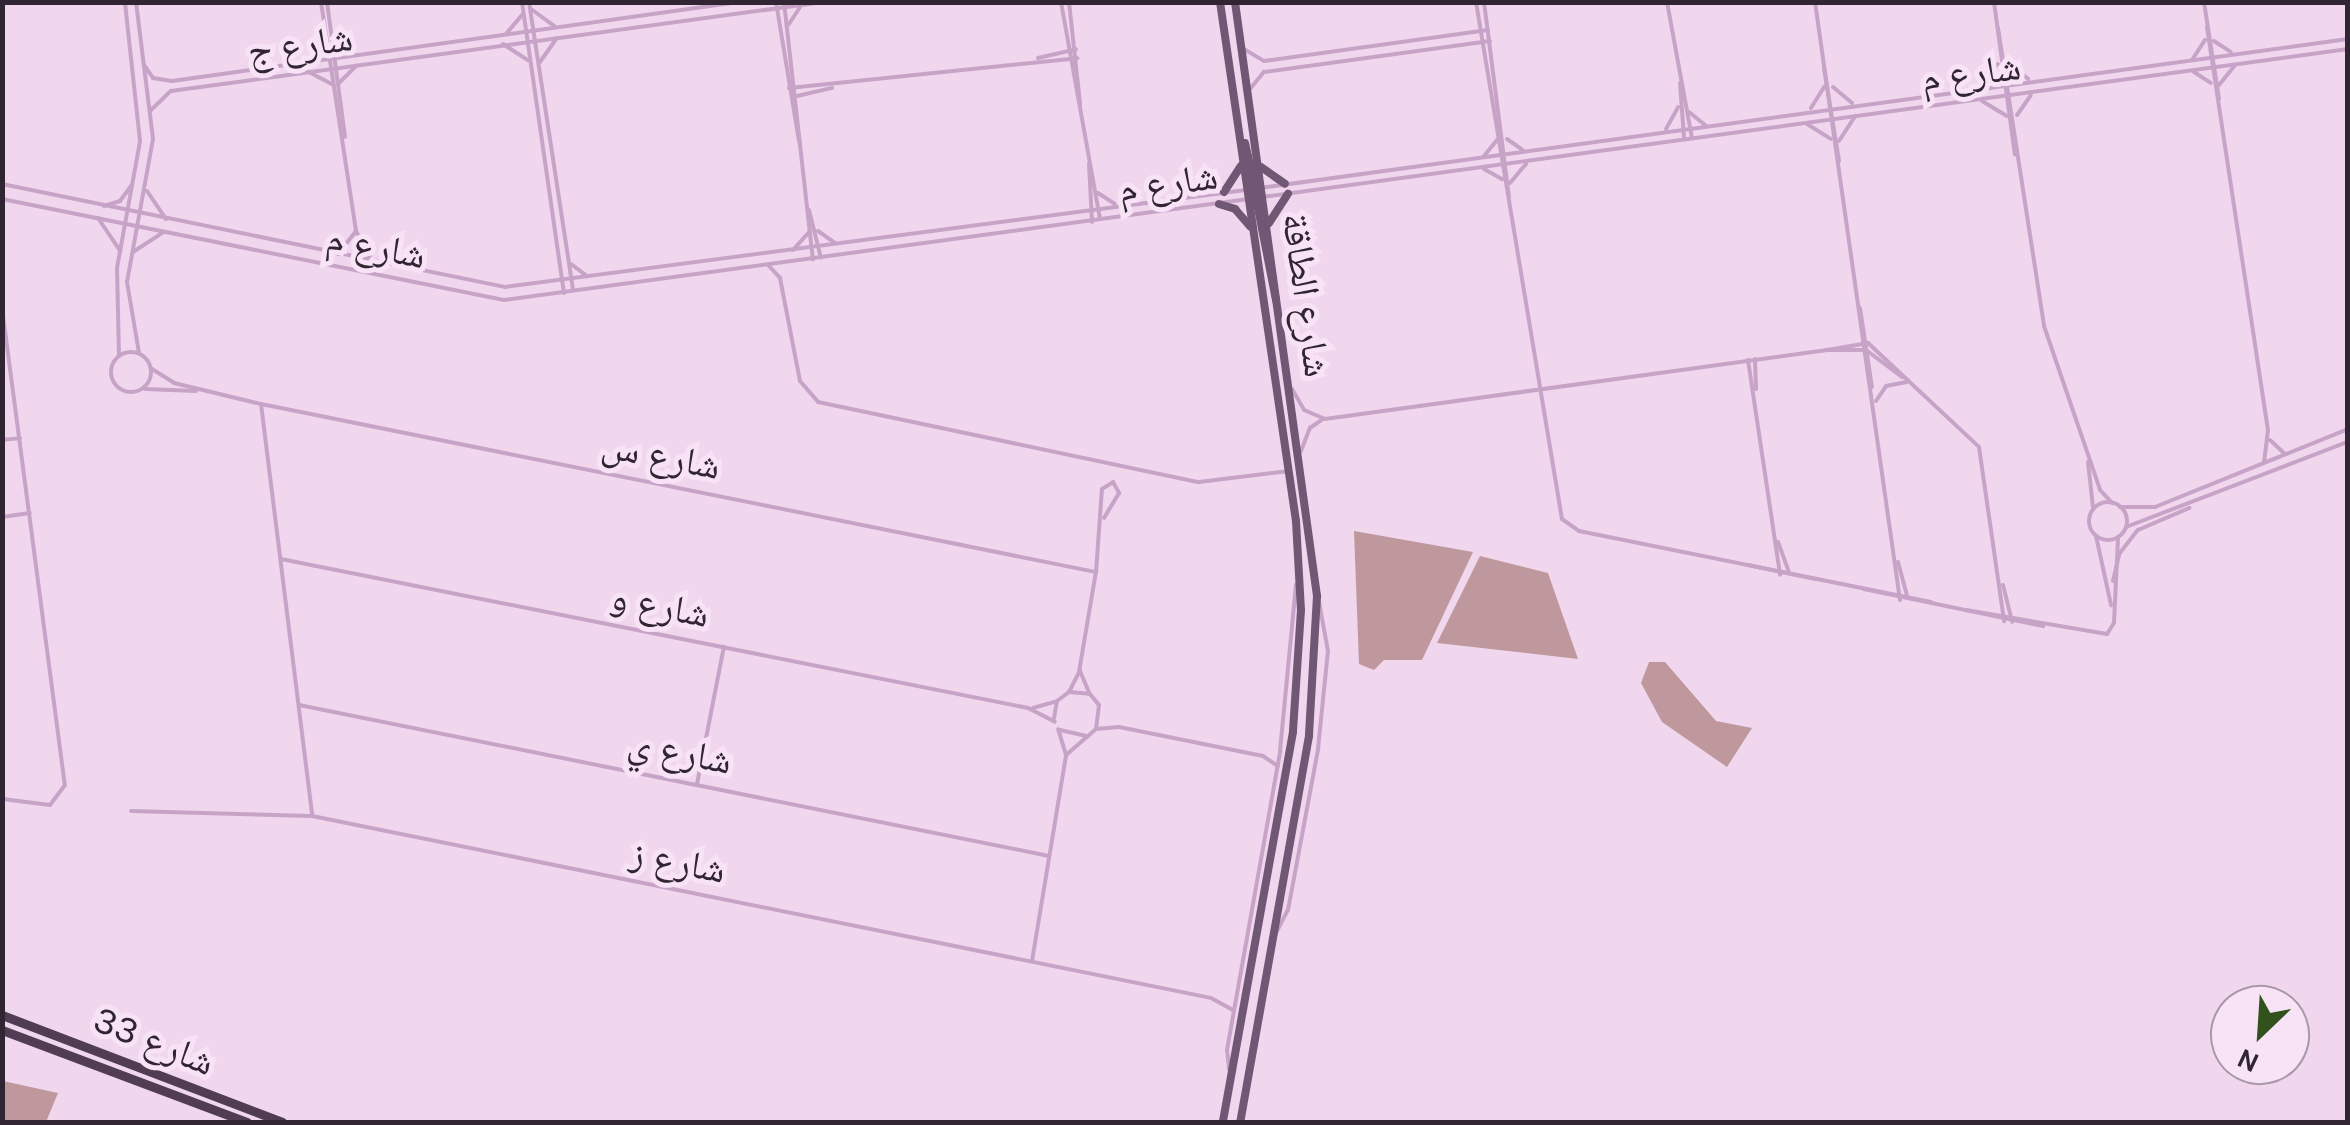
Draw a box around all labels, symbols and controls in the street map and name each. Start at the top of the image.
street label: شارع ج [245,15,355,75]
street label: شارع م [1919,44,2023,102]
street label: شارع م [1115,153,1221,213]
street label: شارع الطاقة [1272,210,1340,380]
street label: شارع م [323,215,429,279]
street label: شارع س [598,422,724,490]
street label: شارع و [607,574,713,638]
street label: شارع ي [624,720,736,784]
street label: شارع ز [627,830,729,894]
north arrow [2210,985,2310,1085]
street label: شارع 33 [87,996,221,1086]
text: N [2232,1042,2264,1080]

